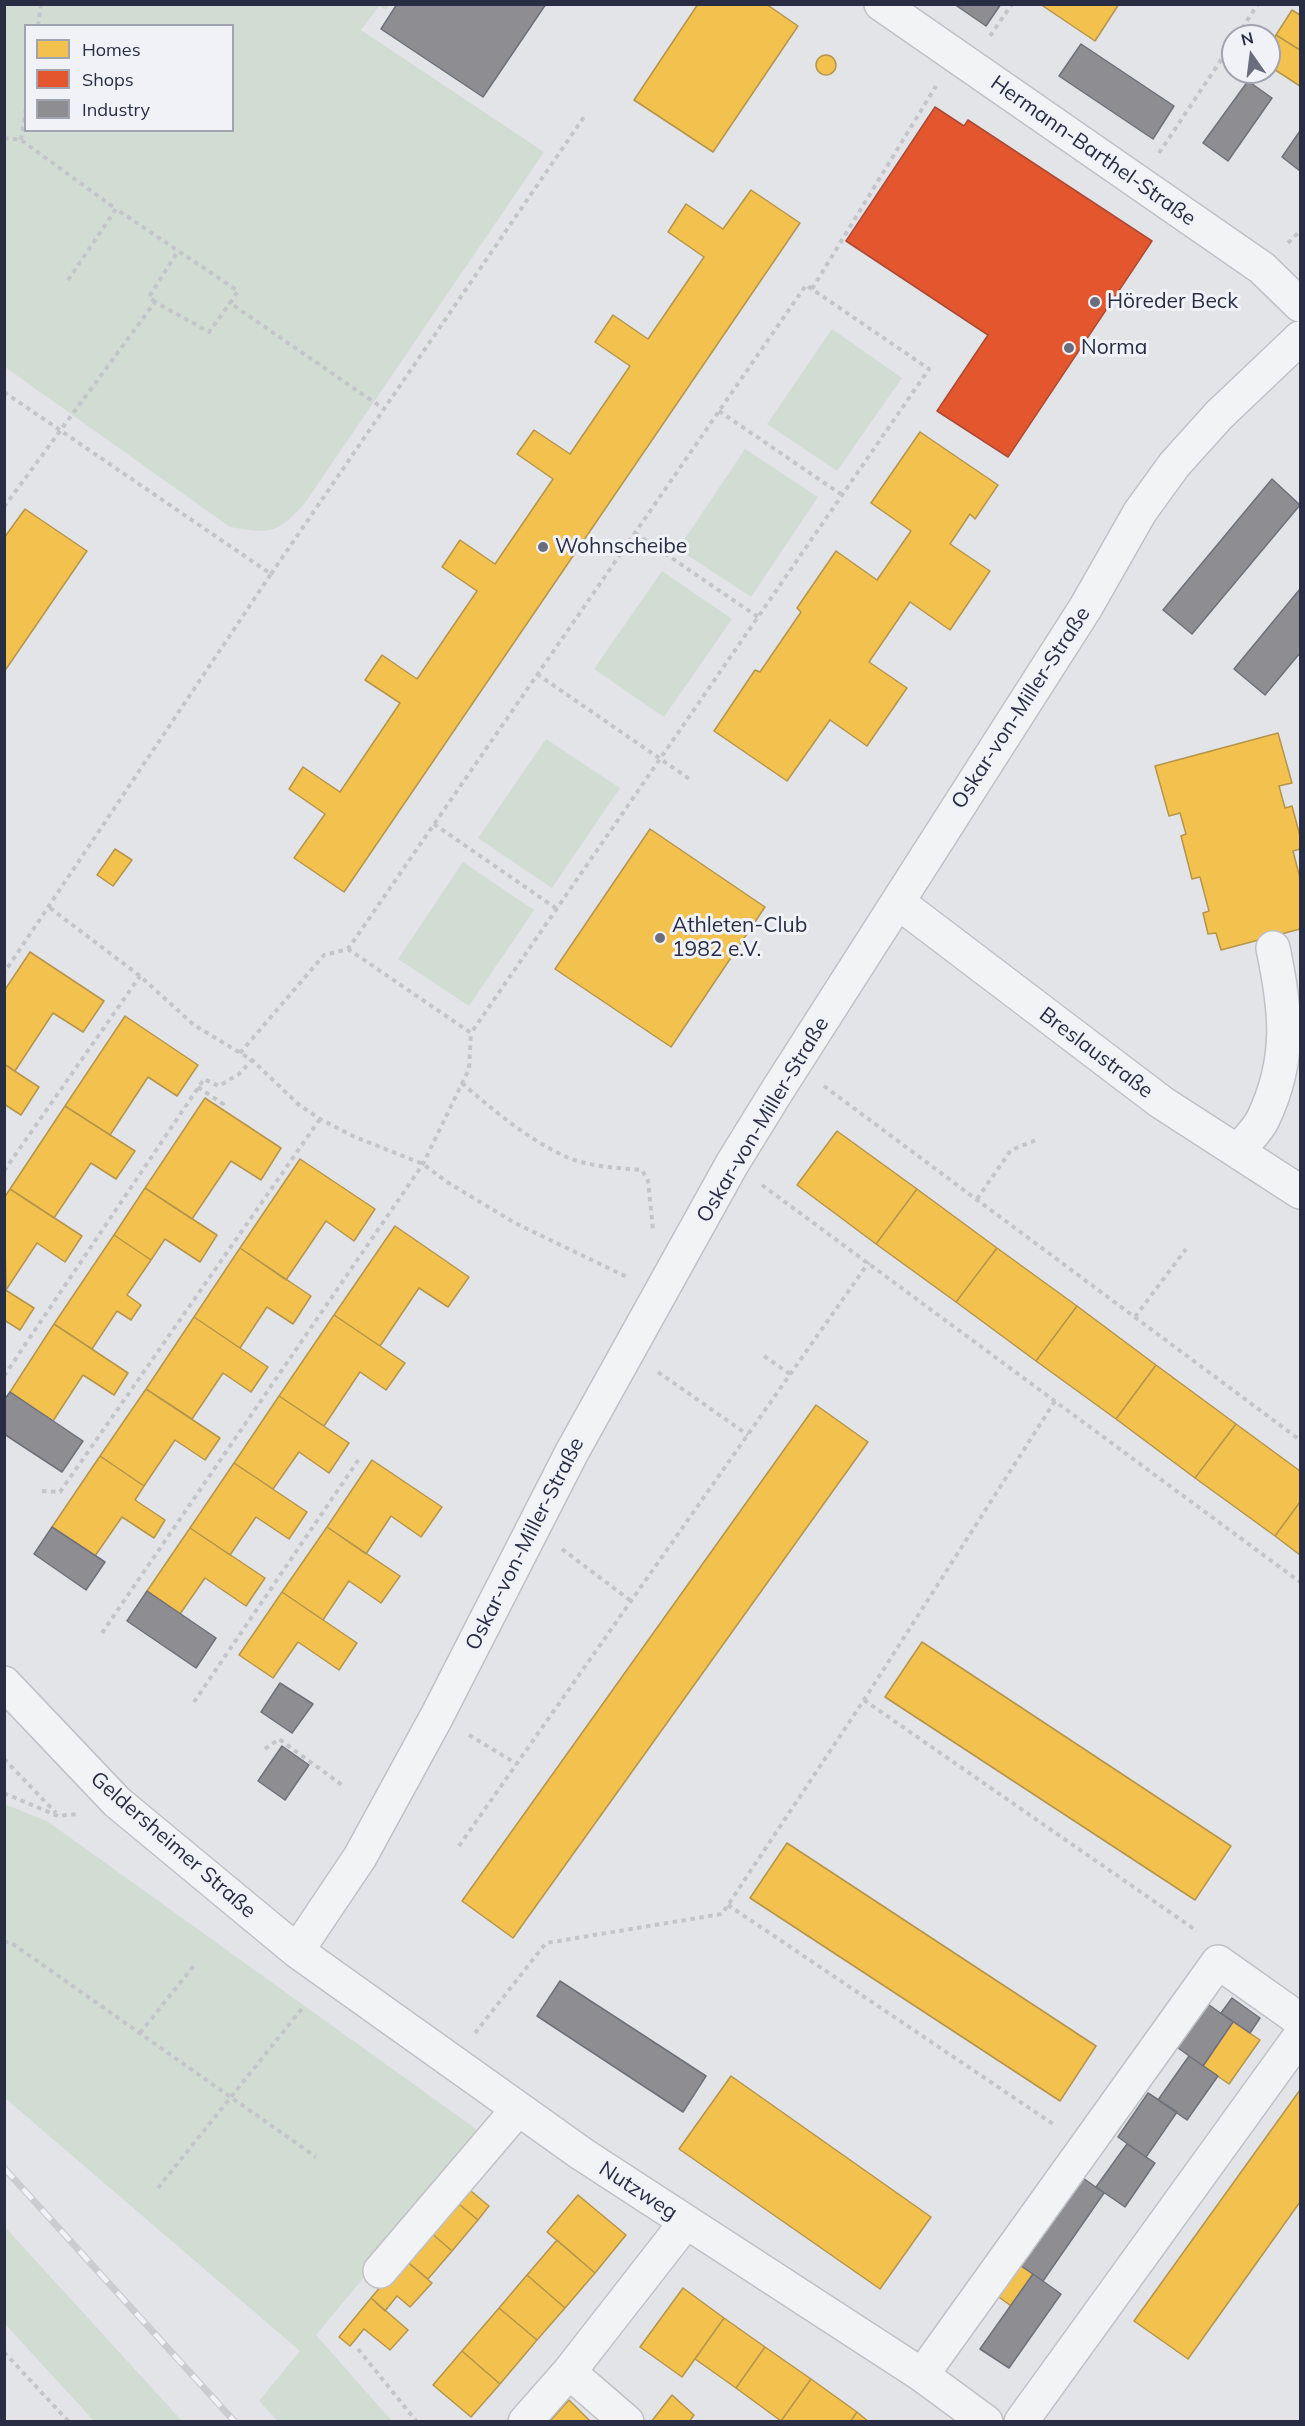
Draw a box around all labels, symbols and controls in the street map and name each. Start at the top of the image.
legend [24,24,234,132]
north arrow [1221,24,1281,84]
text: N [1239,27,1255,50]
text: Homes [82,38,141,61]
text: Shops [82,68,134,91]
street label: Hermann-Barthel-Straße [986,70,1200,232]
text: Industry [82,98,150,121]
place label: Höreder Beck [1107,289,1238,315]
marker: Höreder Beck [1088,295,1102,309]
place label: Norma [1081,335,1147,361]
marker: Norma [1062,341,1076,355]
place label: Wohnscheibe [555,534,687,560]
marker: Wohnscheibe [536,540,550,554]
street label: Oskar-von-Miller-Straße [946,602,1096,814]
place label: Athleten-Club 1982 e.V. [672,913,807,963]
marker: Athleten-Club 1982 e.V. [653,931,667,945]
street label: Breslaustraße [1034,1002,1158,1104]
street label: Oskar-von-Miller-Straße [692,1013,834,1227]
street label: Oskar-von-Miller-Straße [460,1433,590,1655]
street label: Geldersheimer Straße [85,1766,261,1924]
street label: Nutzweg [594,2156,682,2226]

